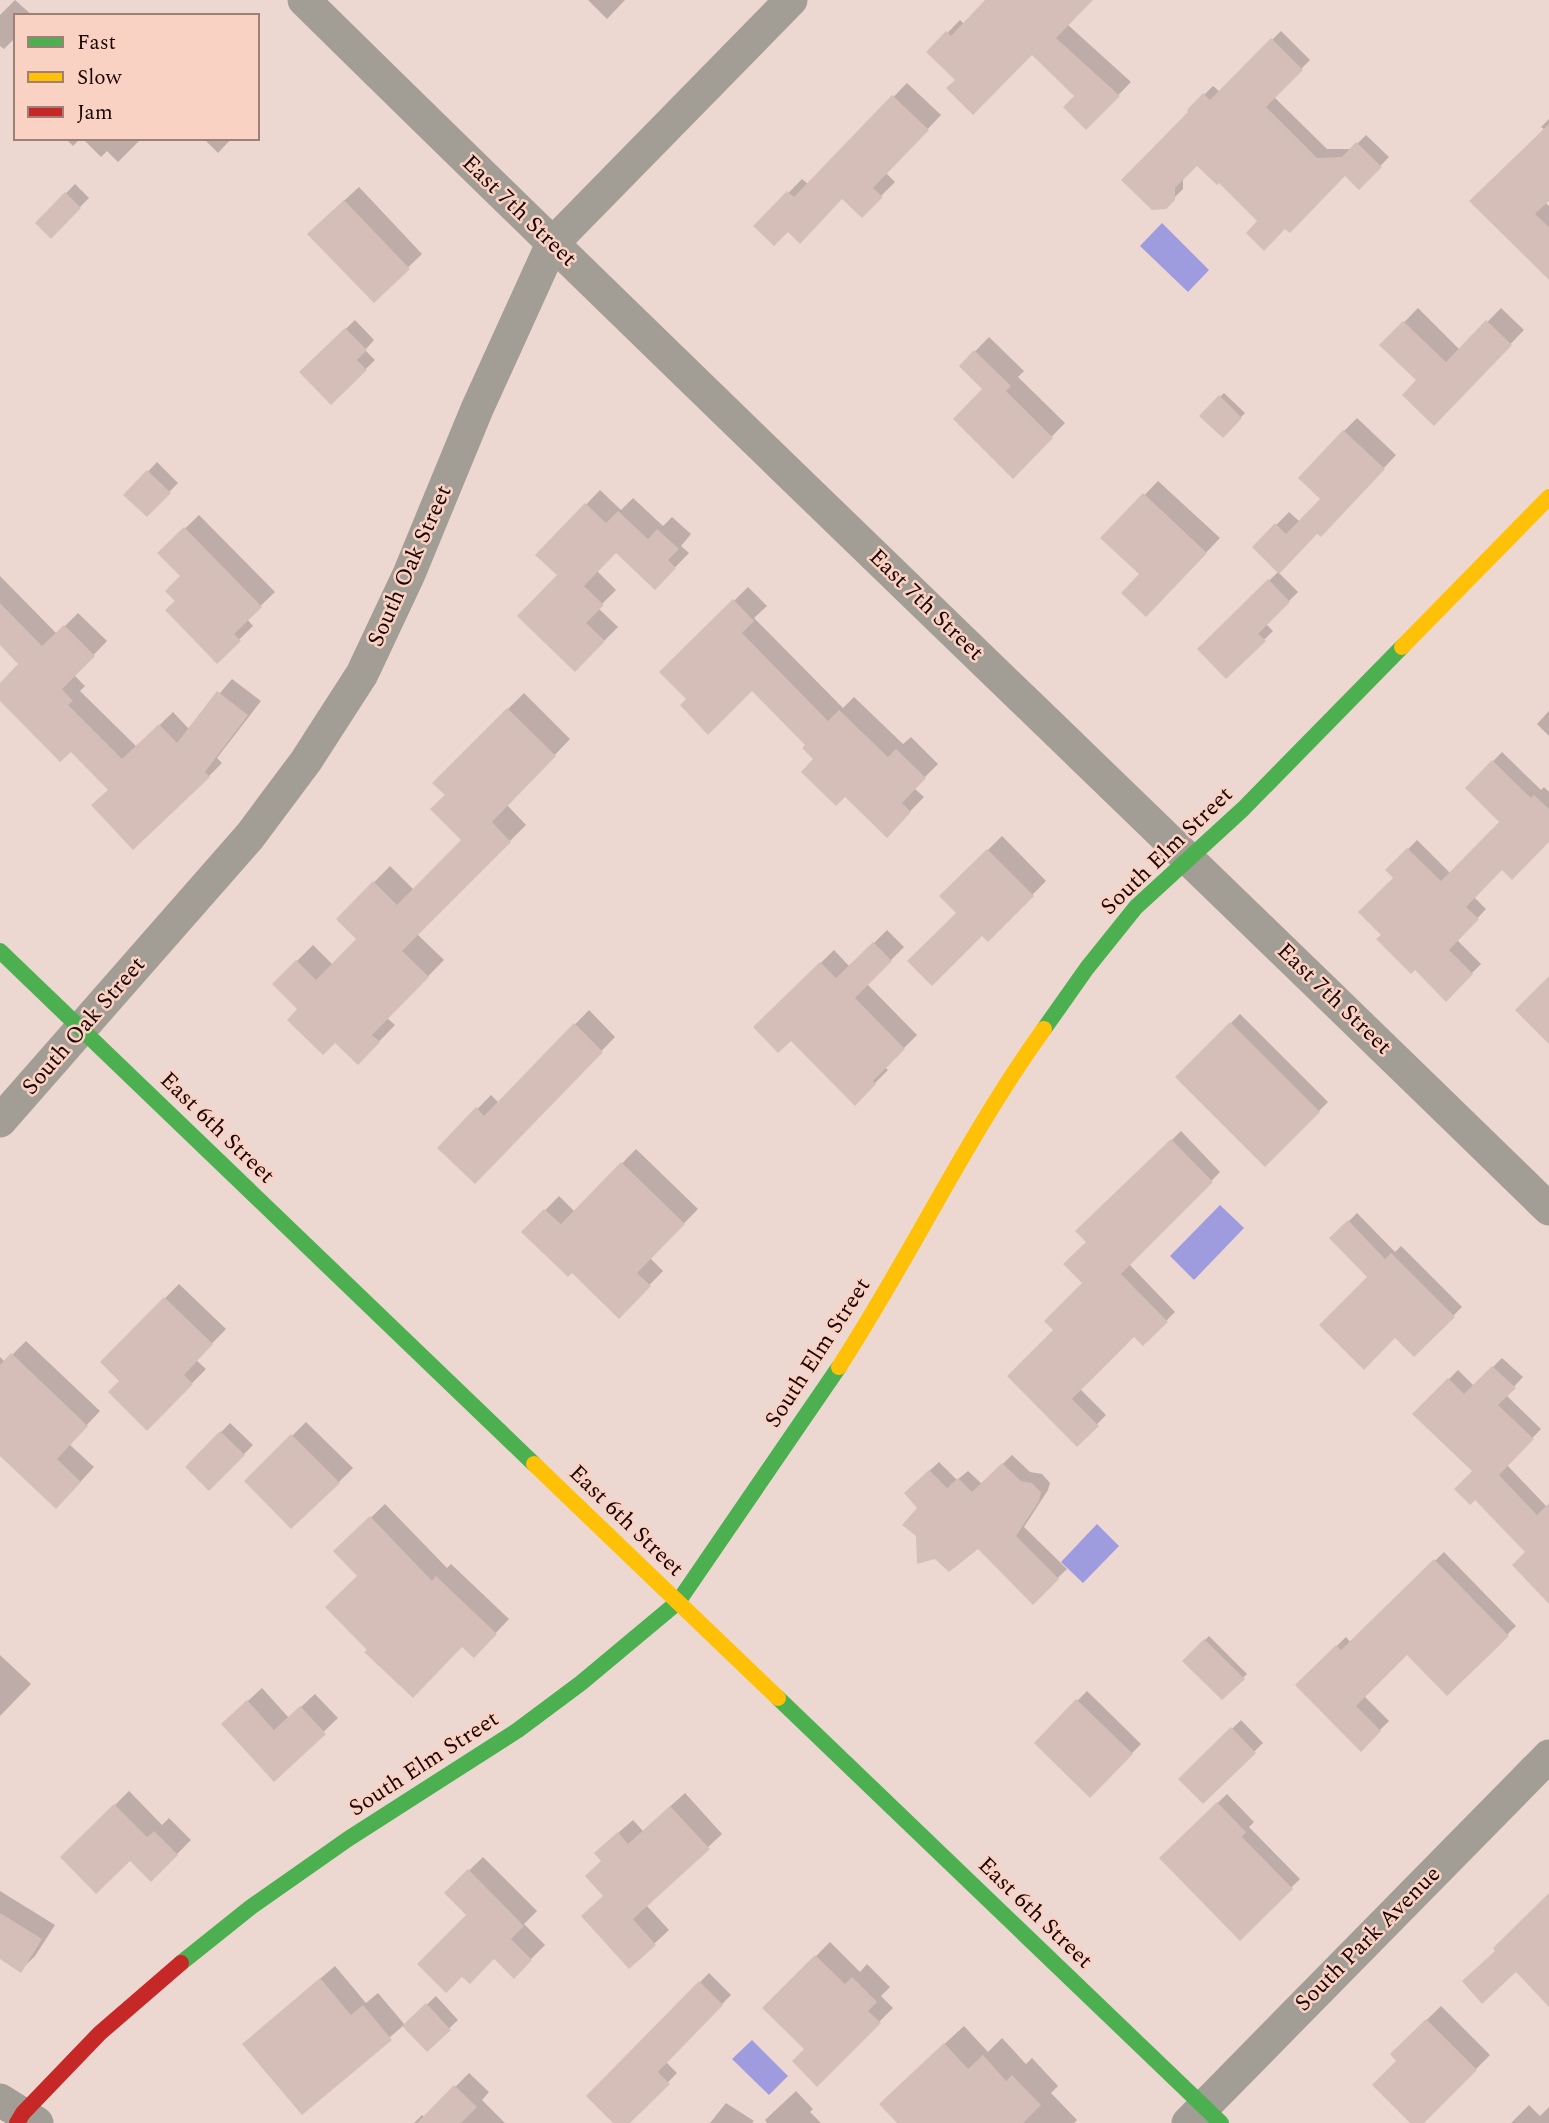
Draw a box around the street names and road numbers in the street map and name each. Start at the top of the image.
street label: East 7th Street [453,147,585,275]
street label: South Oak Street [359,479,461,653]
street label: East 7th Street [860,541,992,669]
street label: South Elm Street [1093,778,1241,924]
street label: East 7th Street [1268,935,1400,1063]
street label: South Oak Street [14,949,154,1103]
street label: East 6th Street [151,1064,283,1192]
street label: South Elm Street [756,1271,880,1435]
street label: East 6th Street [560,1457,692,1585]
street label: South Elm Street [342,1702,506,1826]
street label: East 6th Street [969,1849,1101,1977]
street label: South Park Avenue [1287,1858,1449,2020]

